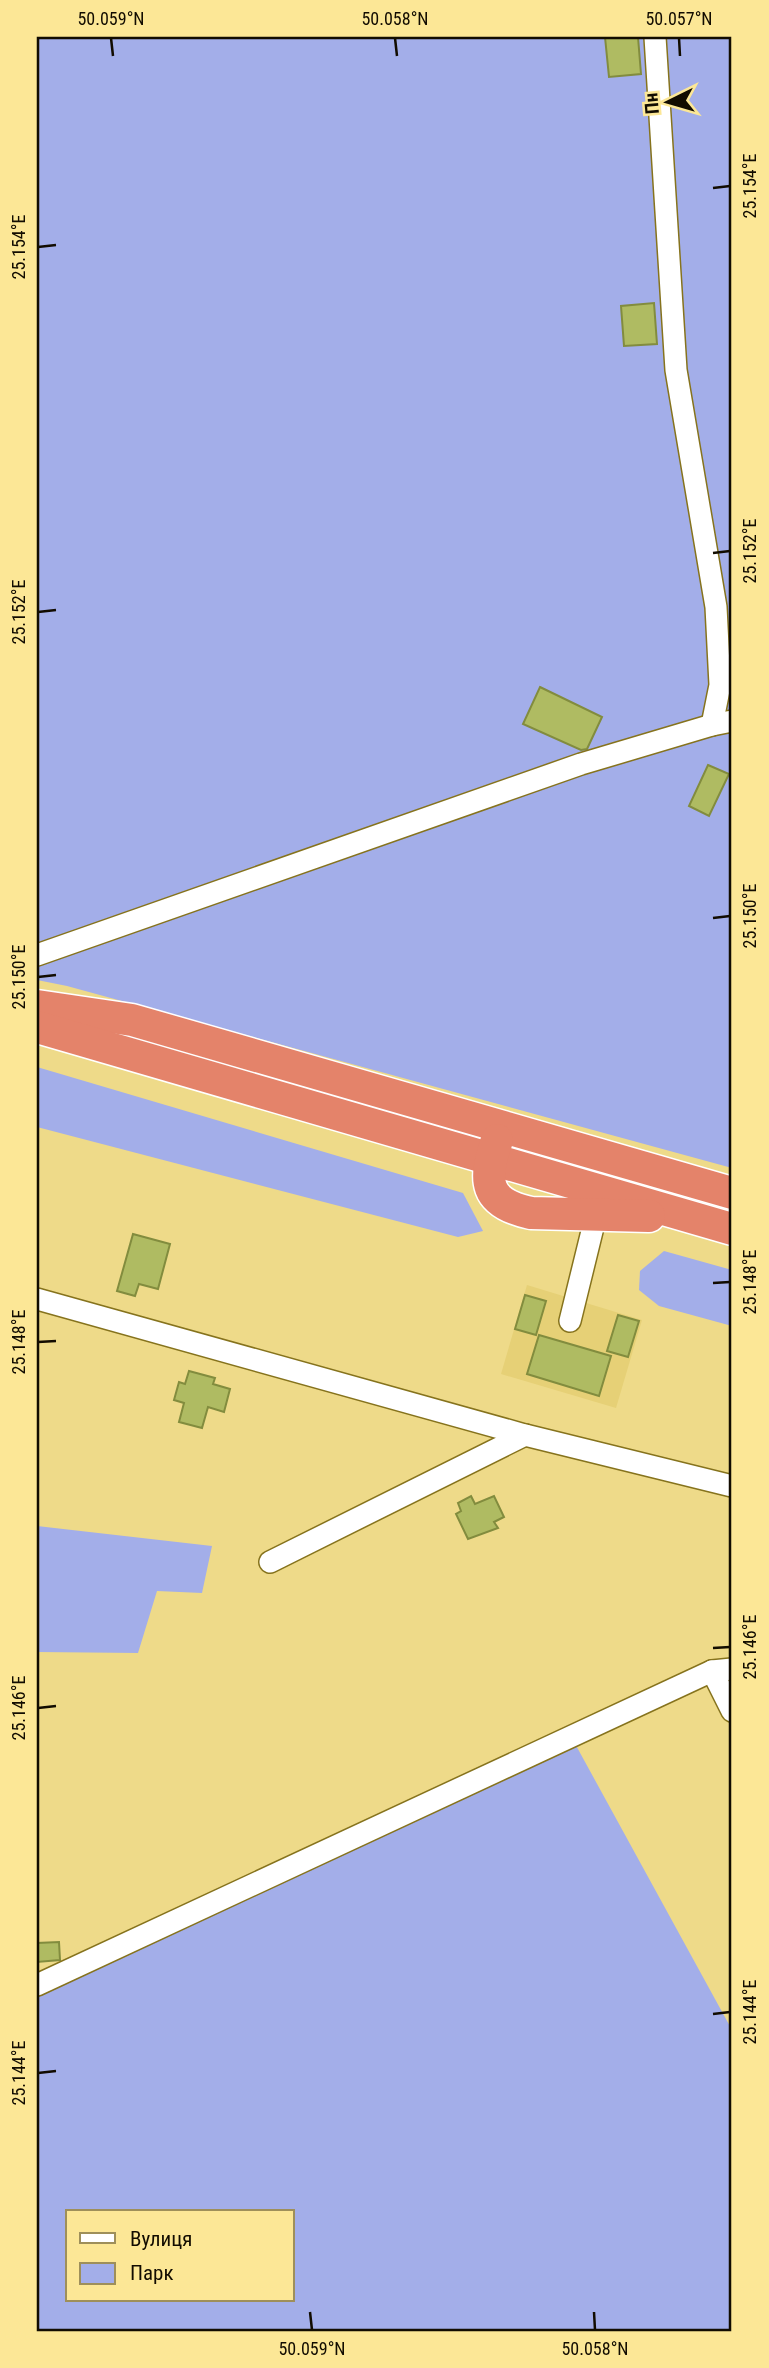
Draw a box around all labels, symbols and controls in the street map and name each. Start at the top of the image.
text: 50.059°N [77,8,145,29]
text: 50.058°N [361,8,429,29]
text: 50.057°N [645,8,713,29]
north arrow [632,66,702,136]
text: Пн [639,92,664,115]
text: 25.154°E [739,154,760,218]
text: 25.154°E [8,215,29,279]
text: 25.152°E [739,519,760,583]
text: 25.152°E [8,580,29,644]
text: 25.150°E [739,884,760,948]
text: 25.150°E [8,945,29,1009]
text: 25.148°E [739,1250,760,1314]
text: 25.148°E [8,1310,29,1374]
text: 25.146°E [739,1615,760,1679]
text: 25.146°E [8,1676,29,1740]
text: 25.144°E [739,1980,760,2044]
text: 25.144°E [8,2041,29,2105]
legend [66,2210,294,2302]
text: Вулиця [130,2227,192,2251]
text: Парк [130,2261,174,2285]
text: 50.059°N [278,2338,346,2359]
text: 50.058°N [561,2338,629,2359]

